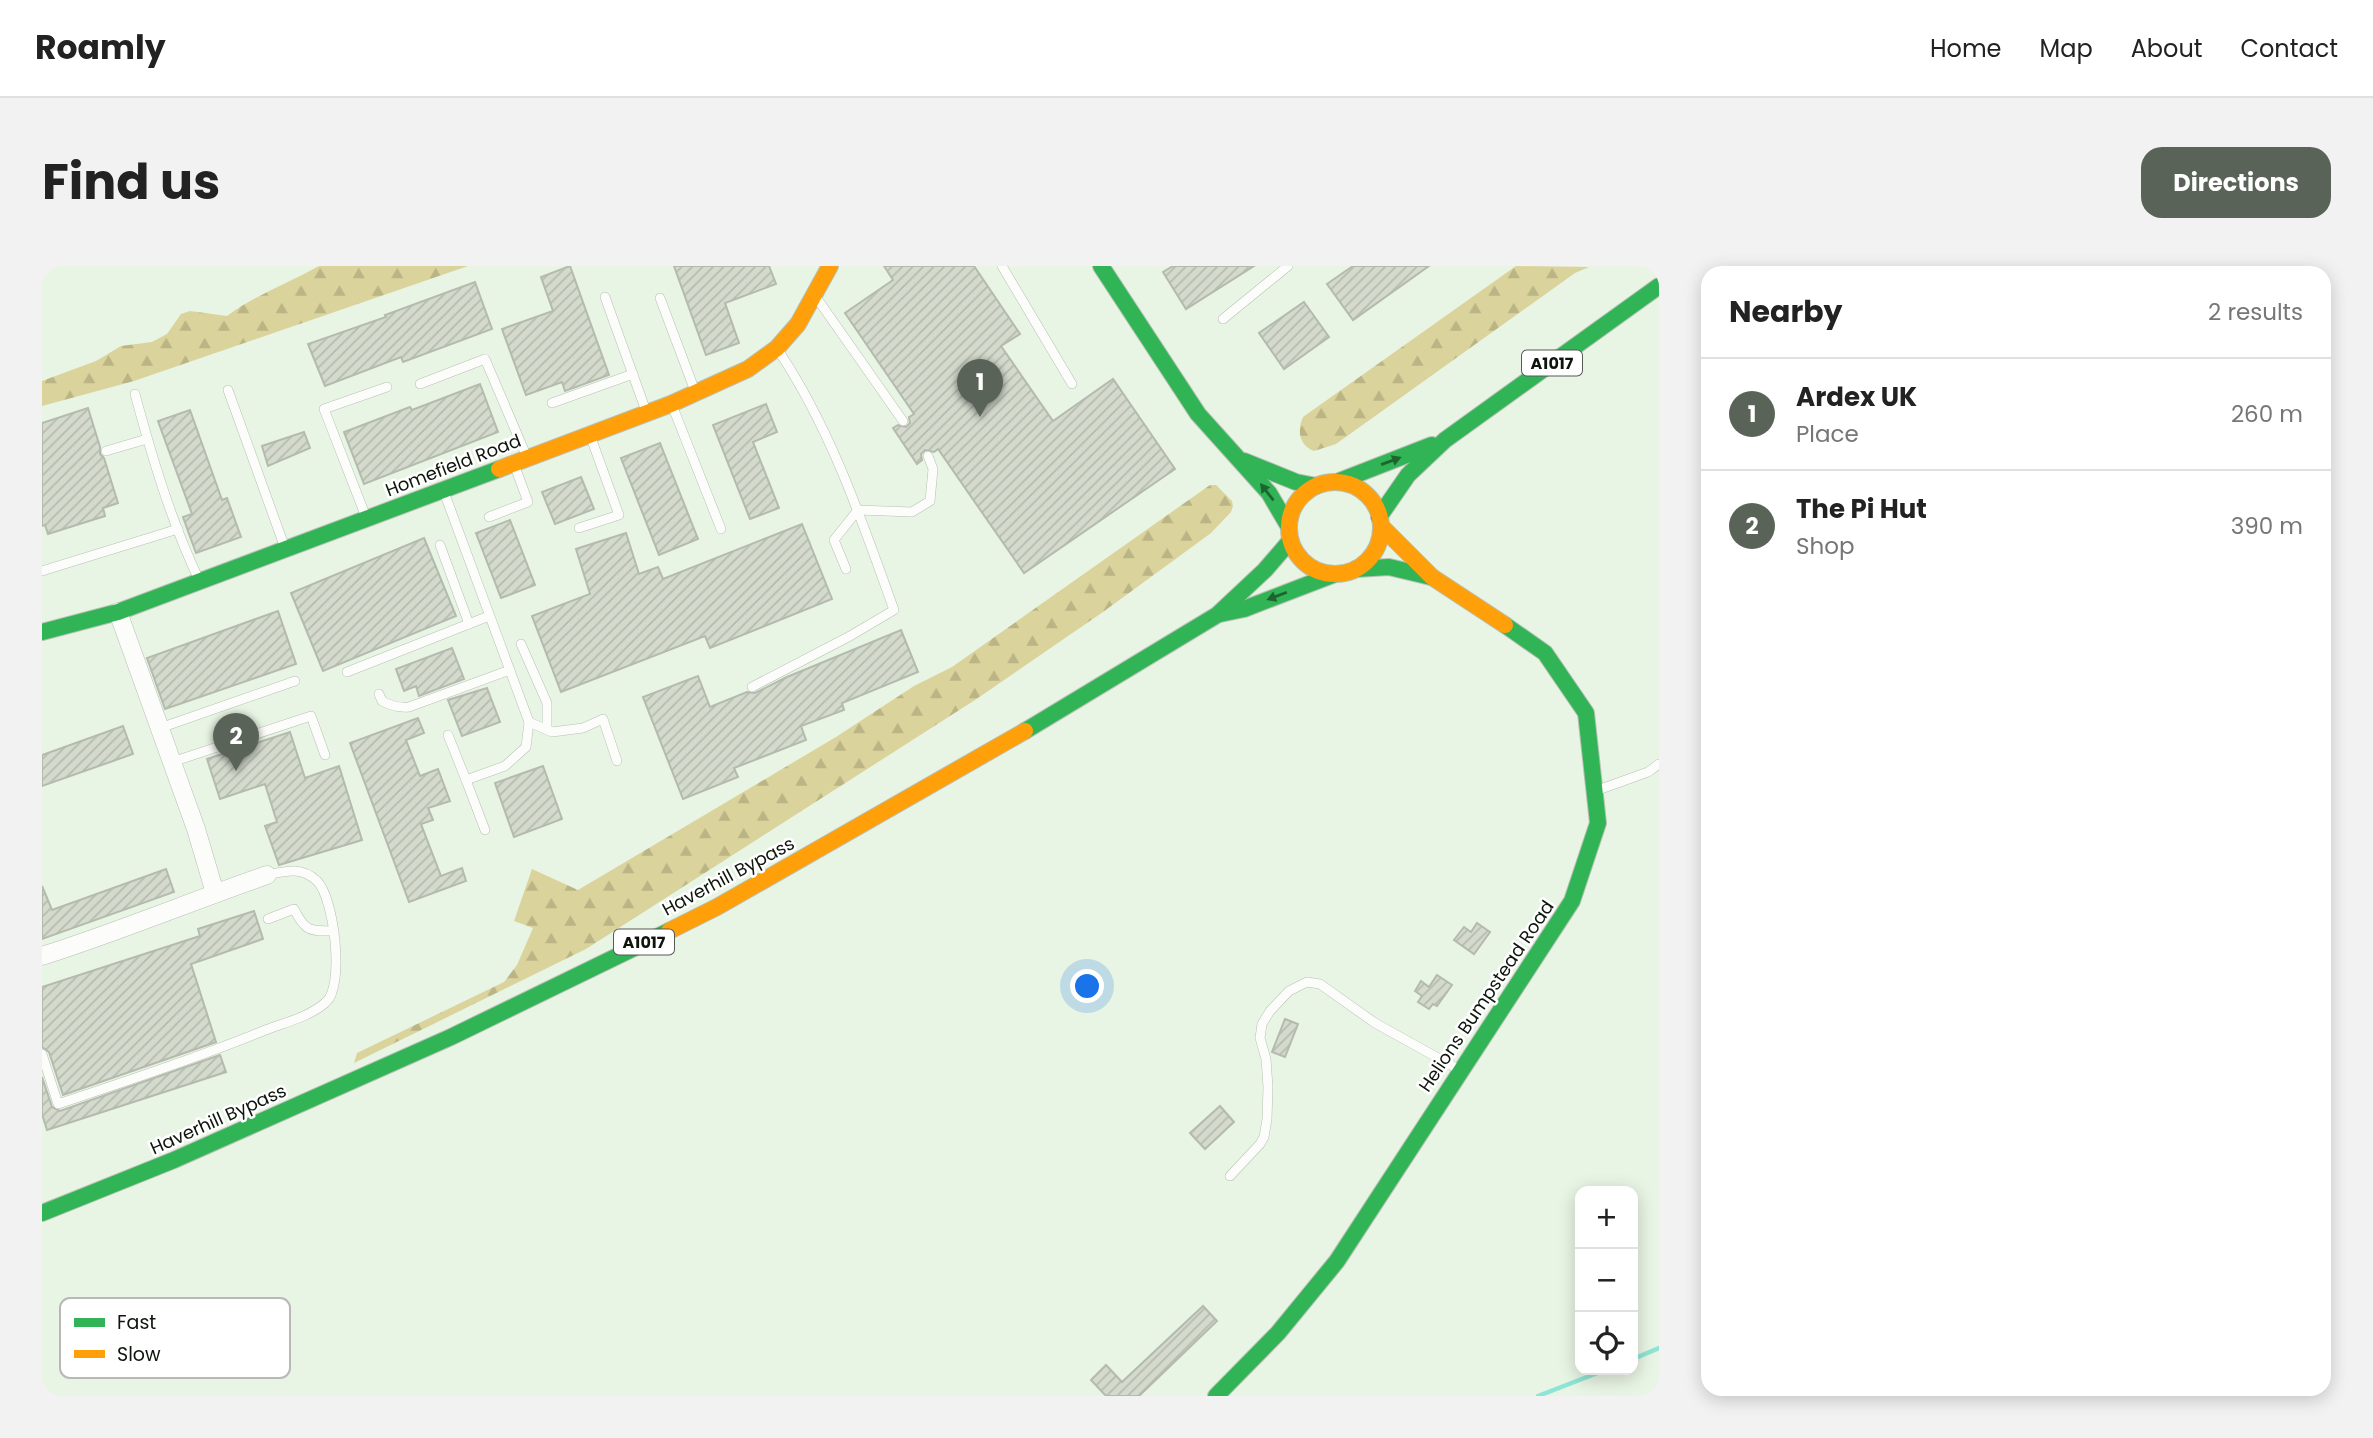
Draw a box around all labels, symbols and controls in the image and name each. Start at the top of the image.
text: Roamly [35,24,165,71]
text: Home [1930,32,2002,65]
text: Map [2040,32,2093,65]
text: About [2131,32,2202,65]
text: Contact [2240,32,2338,65]
button: Directions [2141,147,2331,218]
text: Find us [42,148,220,216]
text: Nearby [1729,290,1843,333]
text: 2 results [2208,296,2303,328]
road number: A1017 [1522,351,1582,376]
pin: 1 [957,359,1003,417]
text: Ardex UK [1796,379,1917,415]
text: 1 [1748,398,1756,430]
text: 260 m [2231,398,2303,430]
text: Place [1796,418,1859,450]
street label: Homefield Road [382,428,524,502]
one-way arrow [1380,455,1401,466]
one-way arrow [1260,483,1275,501]
text: The Pi Hut [1796,491,1927,527]
text: 2 [1745,510,1759,542]
text: 390 m [2231,510,2303,542]
text: Shop [1796,530,1855,562]
one-way arrow [1266,591,1287,602]
pin: 2 [213,713,259,771]
street label: Haverhill Bypass [657,831,799,921]
street label: Helions Bumpstead Road [1412,895,1560,1097]
road number: A1017 [614,930,674,954]
your location [1070,969,1104,1003]
street label: Haverhill Bypass [146,1078,290,1160]
map controls [1575,1186,1638,1375]
button: + [1575,1186,1638,1249]
button: − [1575,1249,1638,1312]
legend [60,1298,290,1378]
text: Fast [117,1309,156,1336]
button: locate [1575,1312,1638,1375]
text: Slow [117,1341,161,1368]

